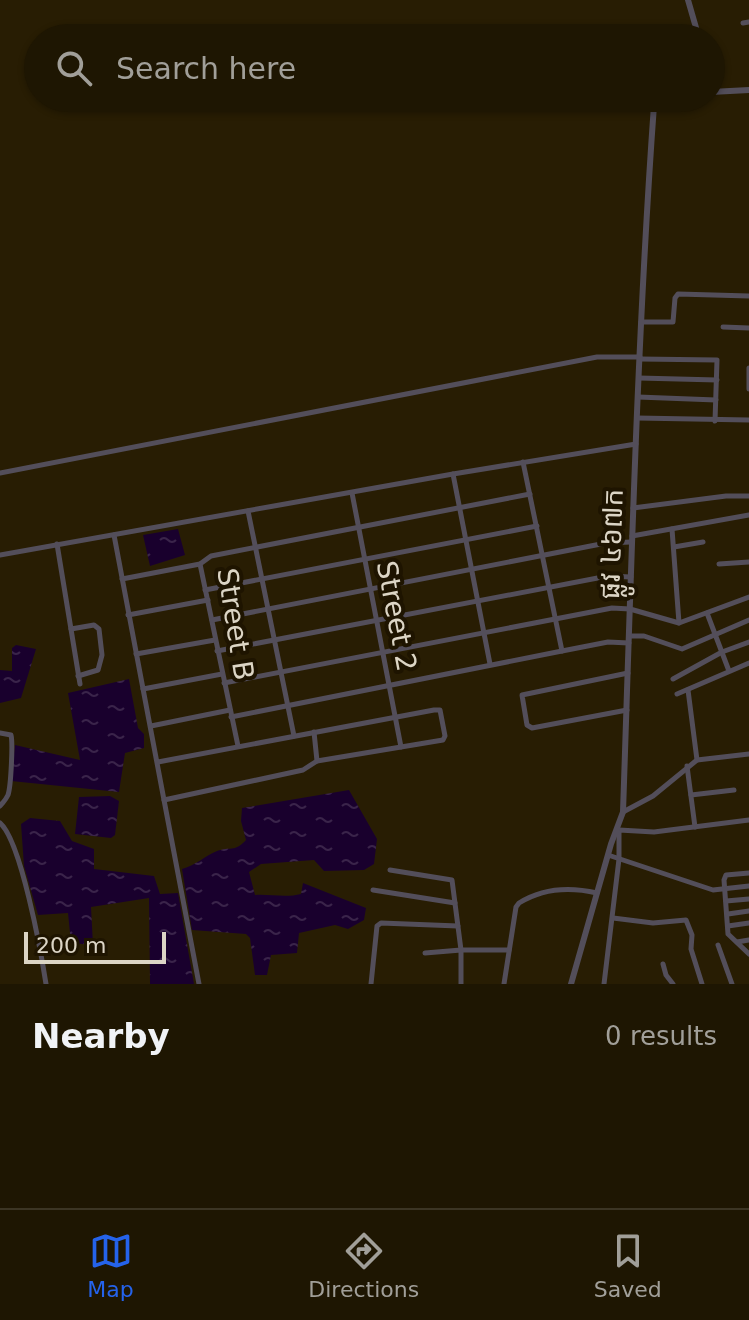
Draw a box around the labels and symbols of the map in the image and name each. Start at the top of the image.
street label: ផ្លូវ ៤៦៧ក [593,488,638,600]
street label: Street 2 [370,558,423,674]
street label: Street B [210,566,261,683]
scale bar [24,928,166,964]

